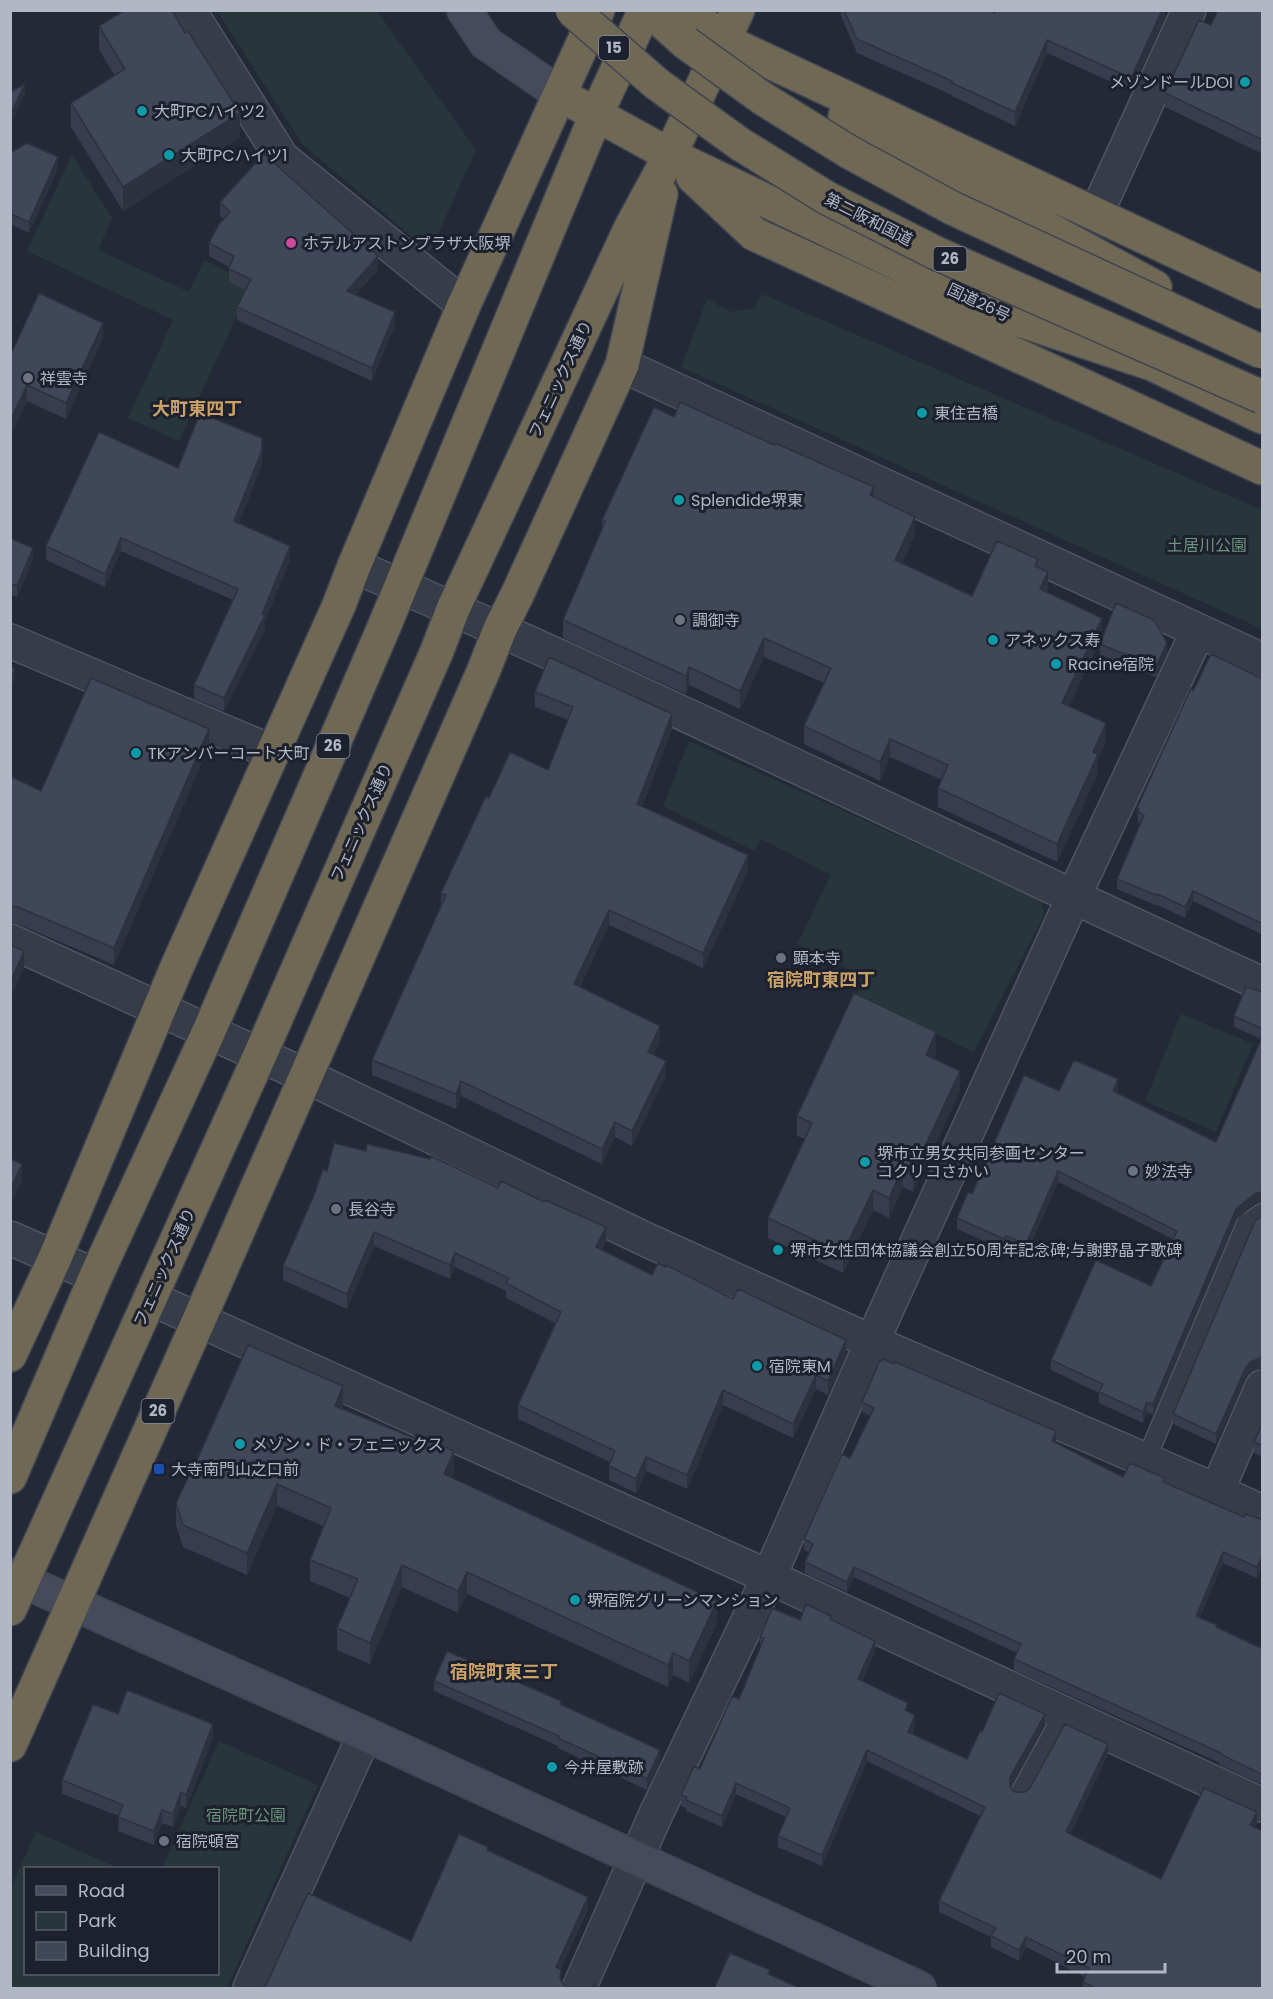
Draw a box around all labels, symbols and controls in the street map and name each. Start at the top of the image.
road number: 15 [599,36,629,60]
place label: メゾンドールDOI [1109,71,1233,94]
marker: メゾンドールDOI [1238,75,1252,89]
place label: 大町PCハイツ2 [154,100,265,123]
marker: 大町PCハイツ2 [135,104,149,118]
place label: 大町PCハイツ1 [181,144,287,167]
marker: 大町PCハイツ1 [162,148,176,162]
street label: 第二阪和国道 [821,187,917,251]
place label: ホテルアストンプラザ大阪堺 [303,232,511,255]
marker: ホテルアストンプラザ大阪堺 [284,236,298,250]
road number: 26 [934,247,966,271]
street label: 国道26号 [943,278,1014,327]
street label: フェニックス通り [523,317,598,442]
place label: 祥雲寺 [40,367,88,390]
marker: 祥雲寺 [21,371,35,385]
district label: 大町東四丁 [152,396,242,421]
place label: 東住吉橋 [934,402,998,425]
marker: 東住吉橋 [915,406,929,420]
place label: Splendide堺東 [691,489,803,512]
marker: Splendide堺東 [672,493,686,507]
park label: 土居川公園 [1167,534,1247,557]
place label: 調御寺 [692,609,740,632]
marker: 調御寺 [673,613,687,627]
place label: アネックス寿 [1005,629,1101,652]
marker: アネックス寿 [986,633,1000,647]
place label: Racine宿院 [1068,653,1154,676]
marker: Racine宿院 [1049,657,1063,671]
road number: 26 [316,734,350,758]
place label: TKアンバーコート大町 [148,742,310,765]
marker: TKアンバーコート大町 [129,746,143,760]
street label: フェニックス通り [325,759,398,885]
place label: 顕本寺 [793,947,841,970]
marker: 顕本寺 [774,951,788,965]
district label: 宿院町東四丁 [767,967,875,992]
place label: 堺市立男女共同参画センター コクリコさかい [877,1142,1085,1183]
marker: 堺市立男女共同参画センター コクリコさかい [858,1155,872,1169]
place label: 妙法寺 [1145,1160,1193,1183]
marker: 妙法寺 [1126,1164,1140,1178]
place label: 長谷寺 [348,1198,396,1221]
marker: 長谷寺 [329,1202,343,1216]
street label: フェニックス通り [128,1204,201,1330]
place label: 堺市女性団体協議会創立50周年記念碑;与謝野晶子歌碑 [790,1239,1182,1262]
marker: 堺市女性団体協議会創立50周年記念碑;与謝野晶子歌碑 [771,1243,785,1257]
place label: 宿院東M [769,1355,831,1378]
marker: 宿院東M [750,1359,764,1373]
road number: 26 [142,1399,174,1423]
place label: メゾン・ド・フェニックス [252,1433,444,1456]
marker: メゾン・ド・フェニックス [233,1437,247,1451]
place label: 大寺南門山之口前 [171,1458,299,1481]
marker: 大寺南門山之口前 [152,1462,166,1476]
place label: 堺宿院グリーンマンション [587,1589,778,1612]
marker: 堺宿院グリーンマンション [568,1593,582,1607]
district label: 宿院町東三丁 [450,1659,558,1684]
place label: 今井屋敷跡 [564,1756,644,1779]
marker: 今井屋敷跡 [545,1760,559,1774]
park label: 宿院町公園 [206,1804,286,1827]
place label: 宿院頓宮 [176,1830,240,1853]
marker: 宿院頓宮 [157,1834,171,1848]
legend [24,1867,219,1975]
text: Road [78,1878,125,1903]
text: Park [78,1908,117,1933]
scale bar [1057,1936,1165,1974]
text: Building [78,1938,150,1963]
text: 20 m [1066,1944,1111,1969]

